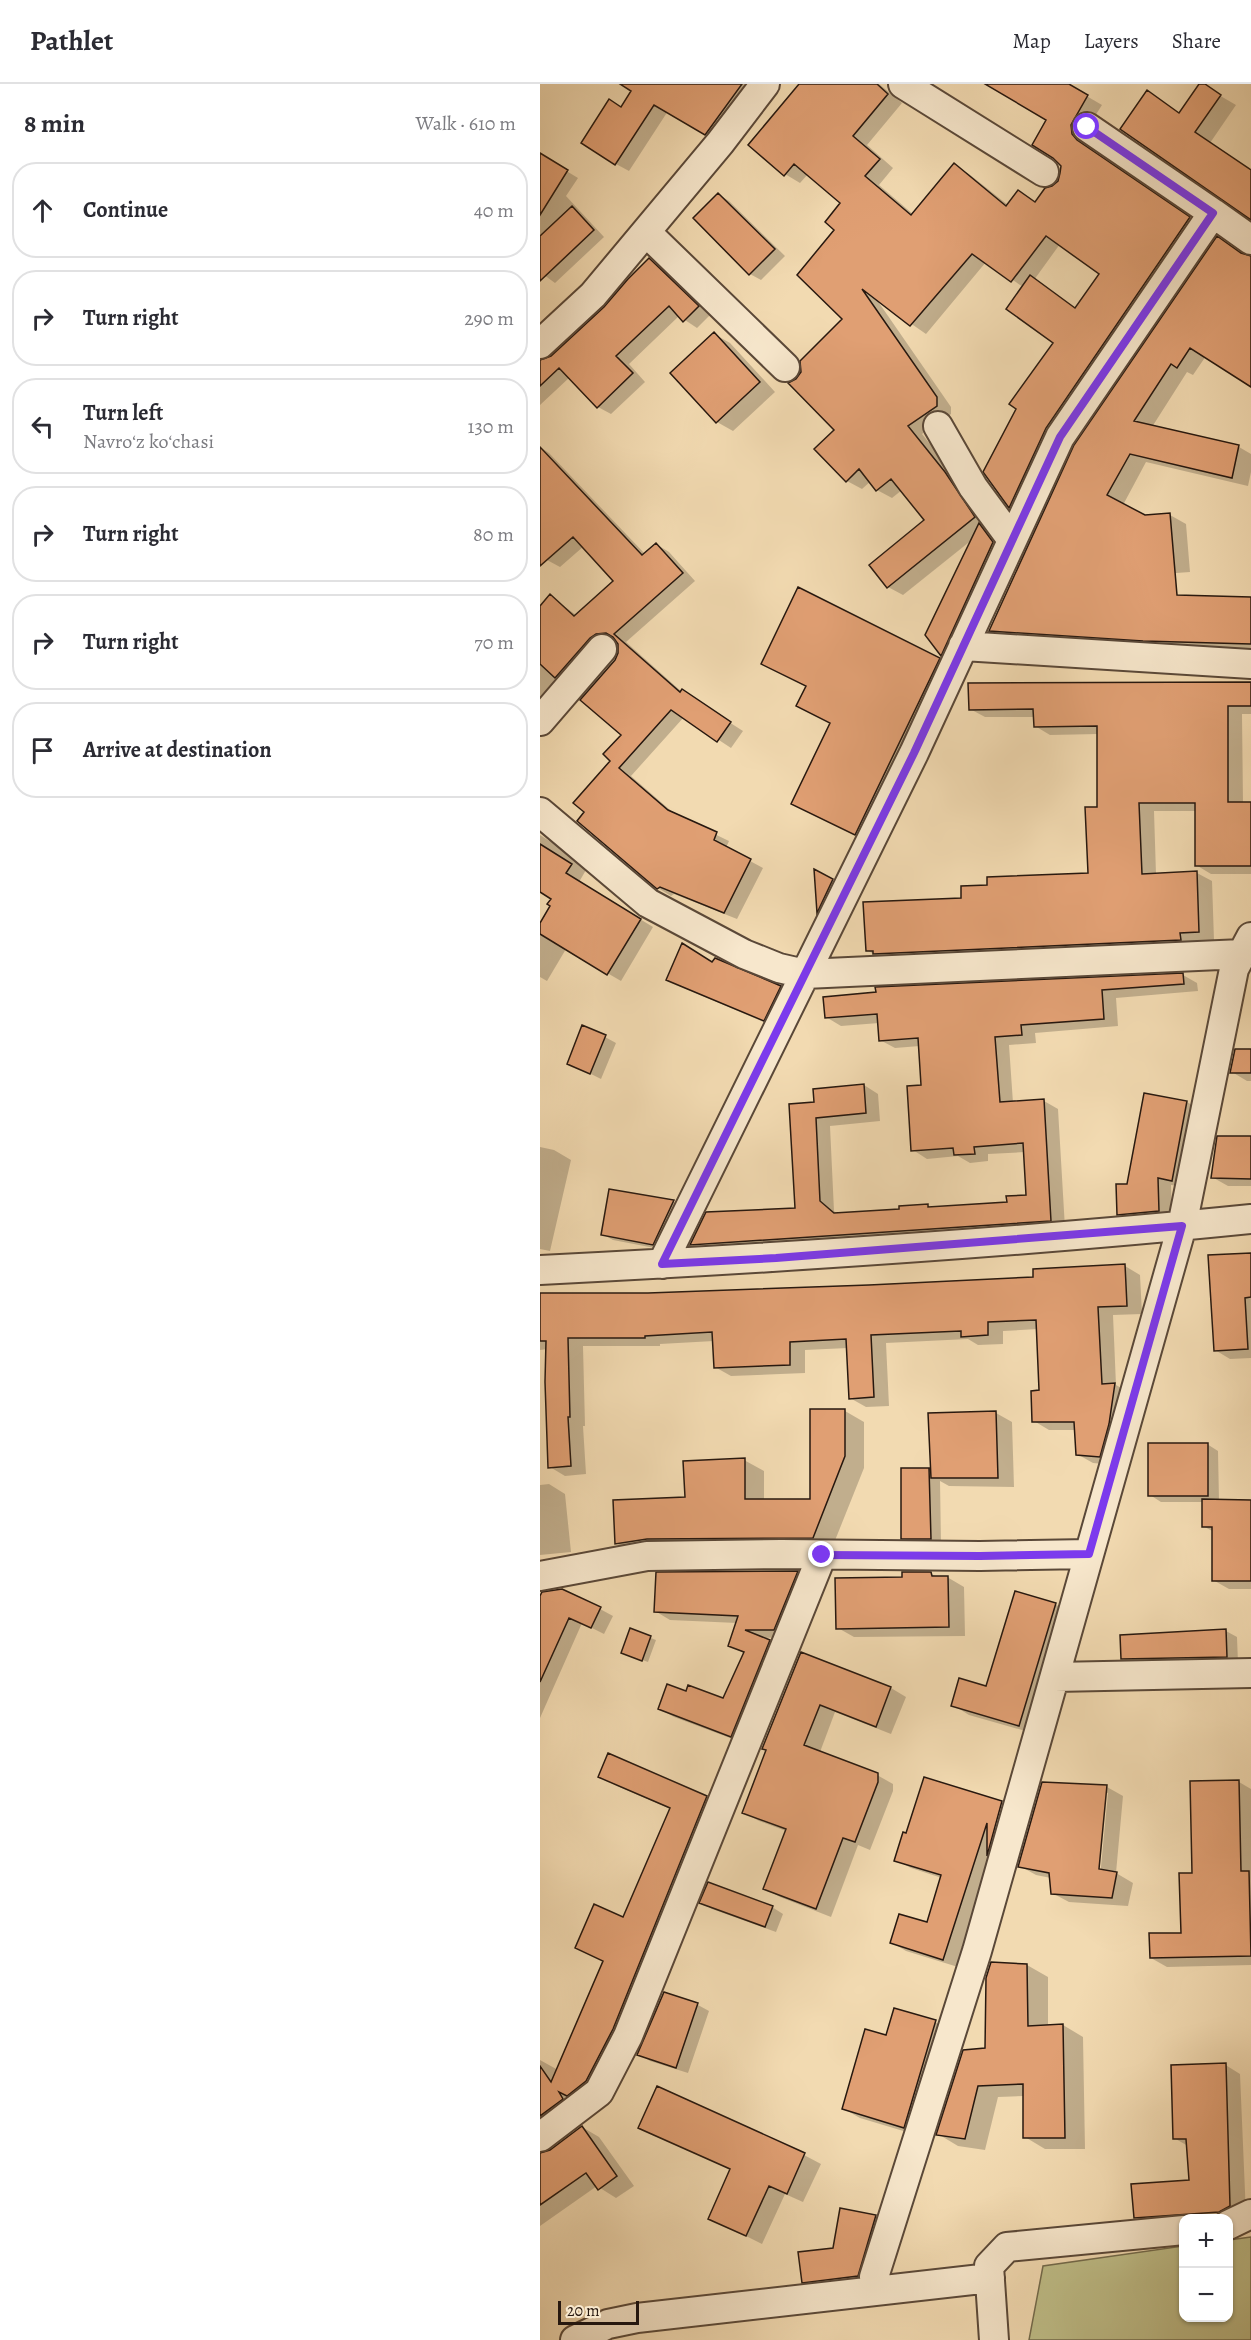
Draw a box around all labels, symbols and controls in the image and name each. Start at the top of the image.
text: Pathlet [30,22,113,60]
text: Map [1012,27,1051,55]
text: Layers [1084,27,1139,55]
text: Share [1172,27,1221,55]
text: 8 min [24,106,85,141]
text: Walk · 610 m [416,110,516,137]
route start [1073,113,1099,139]
icon: ahead [26,194,59,227]
text: Continue [83,195,168,225]
text: 40 m [474,197,514,224]
icon: right [26,302,59,335]
text: Turn right [83,303,179,333]
text: 290 m [464,305,514,332]
text: Turn left [83,398,163,428]
icon: left [26,410,59,443]
text: 130 m [468,413,514,440]
text: Navroʻz koʻchasi [83,428,214,455]
icon: right [26,518,59,551]
text: Turn right [83,519,179,549]
text: 80 m [473,521,514,548]
icon: right [26,626,59,659]
text: Turn right [83,627,179,657]
text: 70 m [474,629,514,656]
icon: arrive [26,734,59,767]
text: Arrive at destination [83,735,272,765]
route end [808,1541,834,1567]
map controls [1179,2214,1233,2322]
button: + [1179,2214,1233,2268]
button: − [1179,2268,1233,2322]
scale bar [558,2298,639,2326]
text: 20 m [567,2300,600,2322]

